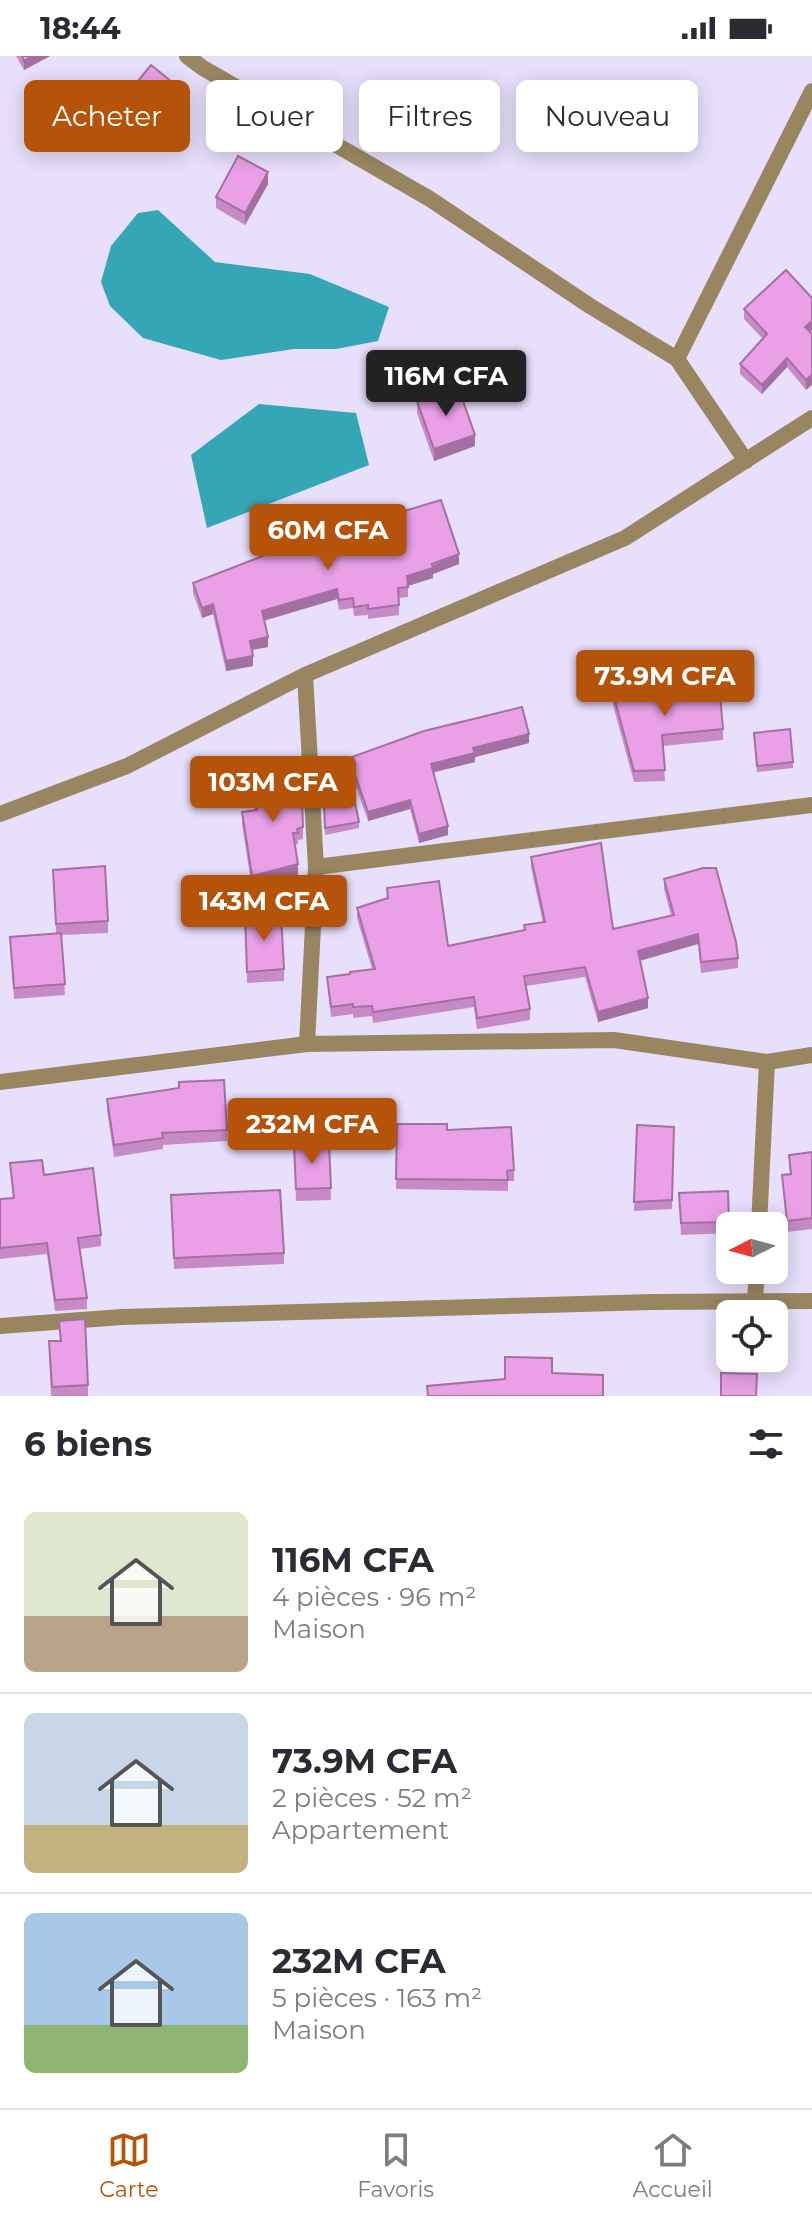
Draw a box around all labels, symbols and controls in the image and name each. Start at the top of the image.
text: 18:44 [40,10,121,47]
chip: Acheter [24,80,190,152]
chip: Louer [206,80,343,152]
chip: Filtres [359,80,500,152]
chip: Nouveau [516,80,698,152]
pin: 116M CFA [363,350,529,418]
text: 116M CFA [384,360,508,392]
pin: 60M CFA [254,504,402,572]
text: 60M CFA [267,514,389,546]
pin: 73.9M CFA [573,650,757,718]
text: 73.9M CFA [594,660,736,692]
pin: 103M CFA [190,756,356,824]
text: 103M CFA [208,766,338,798]
pin: 143M CFA [181,875,347,943]
text: 143M CFA [199,885,329,917]
pin: 232M CFA [229,1098,395,1166]
text: 232M CFA [246,1108,378,1140]
north arrow [716,1212,788,1284]
map controls [716,1212,788,1372]
button: locate [716,1300,788,1372]
icon: filters [744,1422,788,1466]
text: 6 biens [24,1423,152,1465]
text: 116M CFA [272,1539,434,1581]
icon: home [88,1544,184,1640]
text: 4 pièces · 96 m² [272,1581,477,1613]
text: Maison [272,1613,366,1645]
text: 73.9M CFA [272,1740,457,1782]
icon: home [88,1745,184,1841]
text: 2 pièces · 52 m² [272,1782,472,1814]
text: Appartement [272,1814,449,1846]
text: 232M CFA [272,1940,446,1982]
icon: home [88,1945,184,2041]
text: 5 pièces · 163 m² [272,1982,482,2014]
text: Maison [272,2014,366,2046]
tab: Carte [99,2128,159,2203]
tab: Favoris [357,2128,434,2203]
tab: Accueil [633,2128,713,2203]

